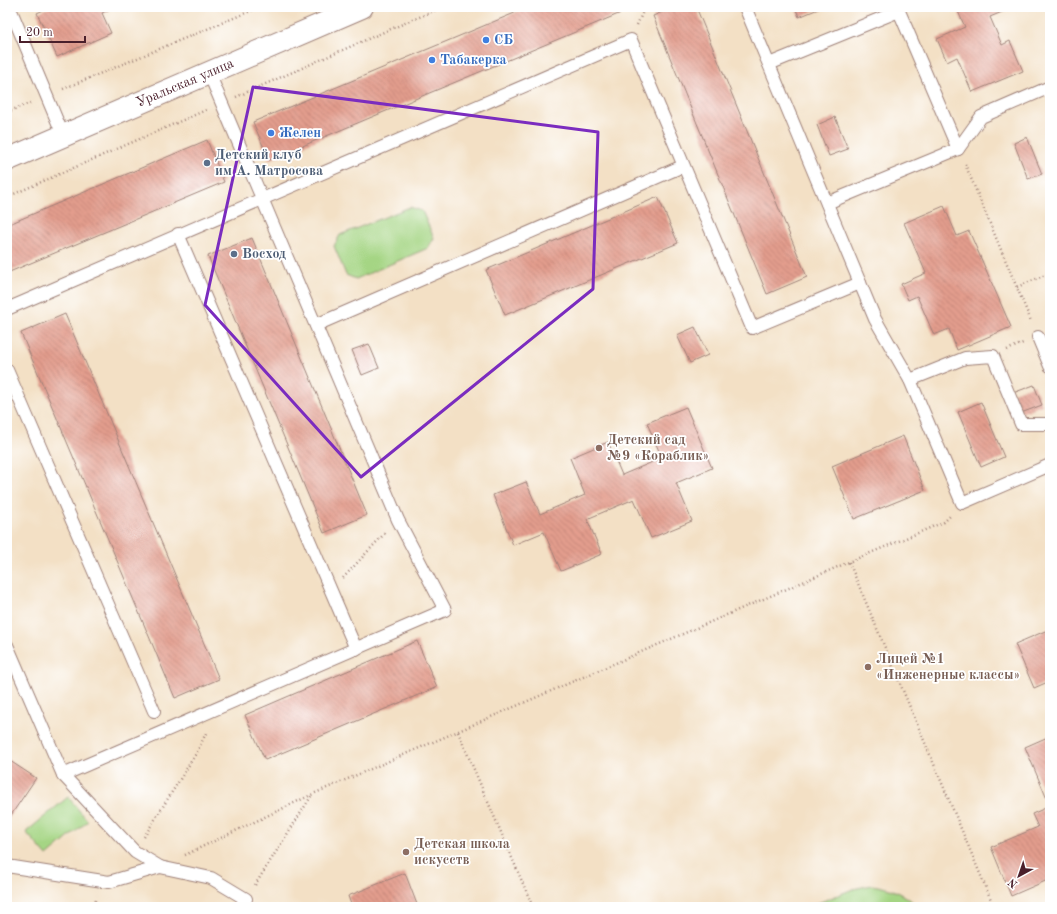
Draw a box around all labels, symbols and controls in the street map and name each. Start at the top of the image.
scale bar [20,18,85,44]
text: 20 m [26,27,53,39]
place label: СБ [494,33,513,47]
marker: СБ [481,35,491,45]
place label: Табакерка [440,53,507,67]
marker: Табакерка [427,55,437,65]
street label: Уральская улица [134,56,236,110]
place label: Желен [279,126,321,140]
marker: Желен [266,128,276,138]
place label: Детский клуб им А. Матросова [215,148,323,178]
marker: Детский клуб им А. Матросова [202,158,212,168]
place label: Восход [242,247,286,261]
marker: Восход [229,249,239,259]
place label: Детский сад №9 «Кораблик» [607,433,709,463]
marker: Детский сад №9 «Кораблик» [594,443,604,453]
place label: Лицей №1 «Инженерные классы» [876,652,1020,682]
marker: Лицей №1 «Инженерные классы» [863,662,873,672]
place label: Детская школа искусств [414,837,510,867]
marker: Детская школа искусств [401,847,411,857]
north arrow [999,856,1039,896]
text: N [1006,875,1020,889]

